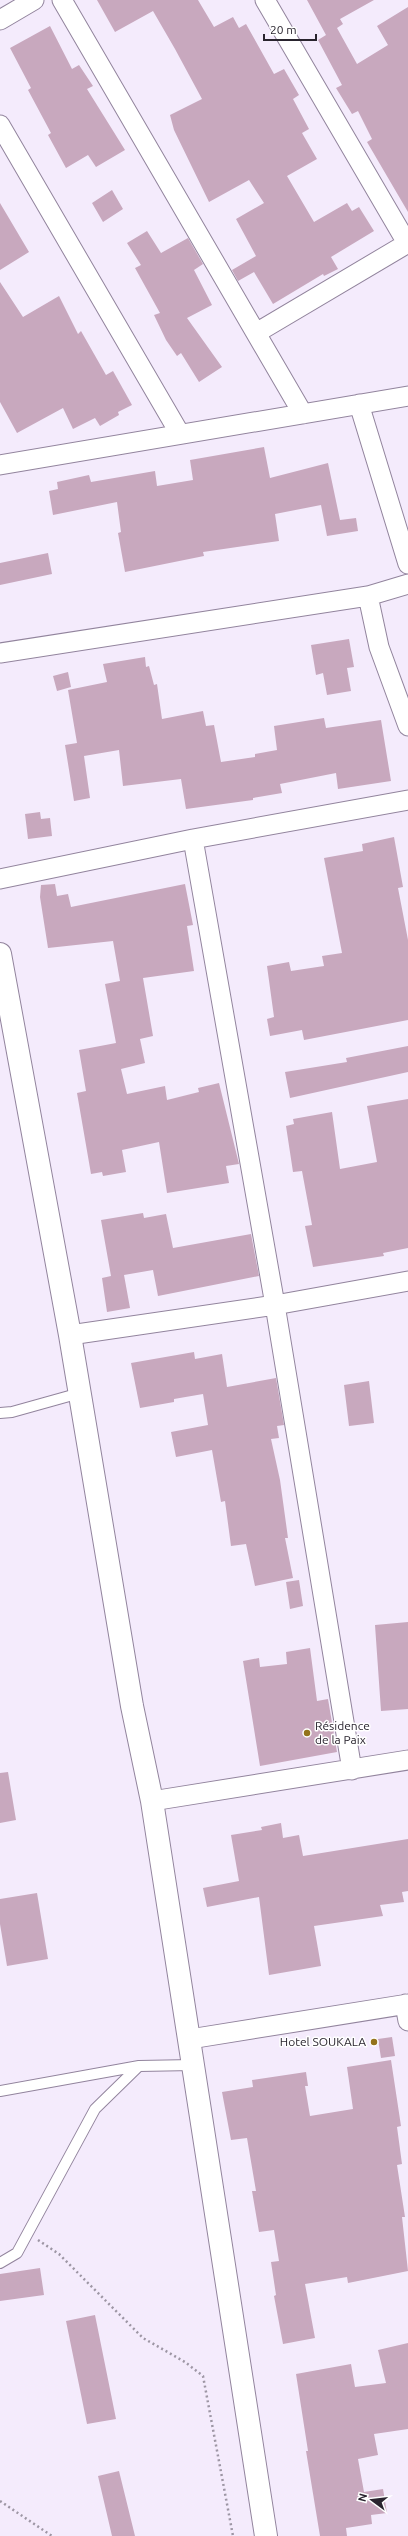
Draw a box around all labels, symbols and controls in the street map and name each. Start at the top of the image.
scale bar [264,16,316,42]
text: 20 m [270,23,297,36]
place label: Résidence de la Paix [315,1719,370,1746]
marker: Résidence de la Paix [302,1728,312,1738]
place label: Hotel SOUKALA [280,2035,366,2048]
marker: Hotel SOUKALA [369,2037,379,2047]
north arrow [352,2480,392,2520]
text: N [355,2492,369,2503]

